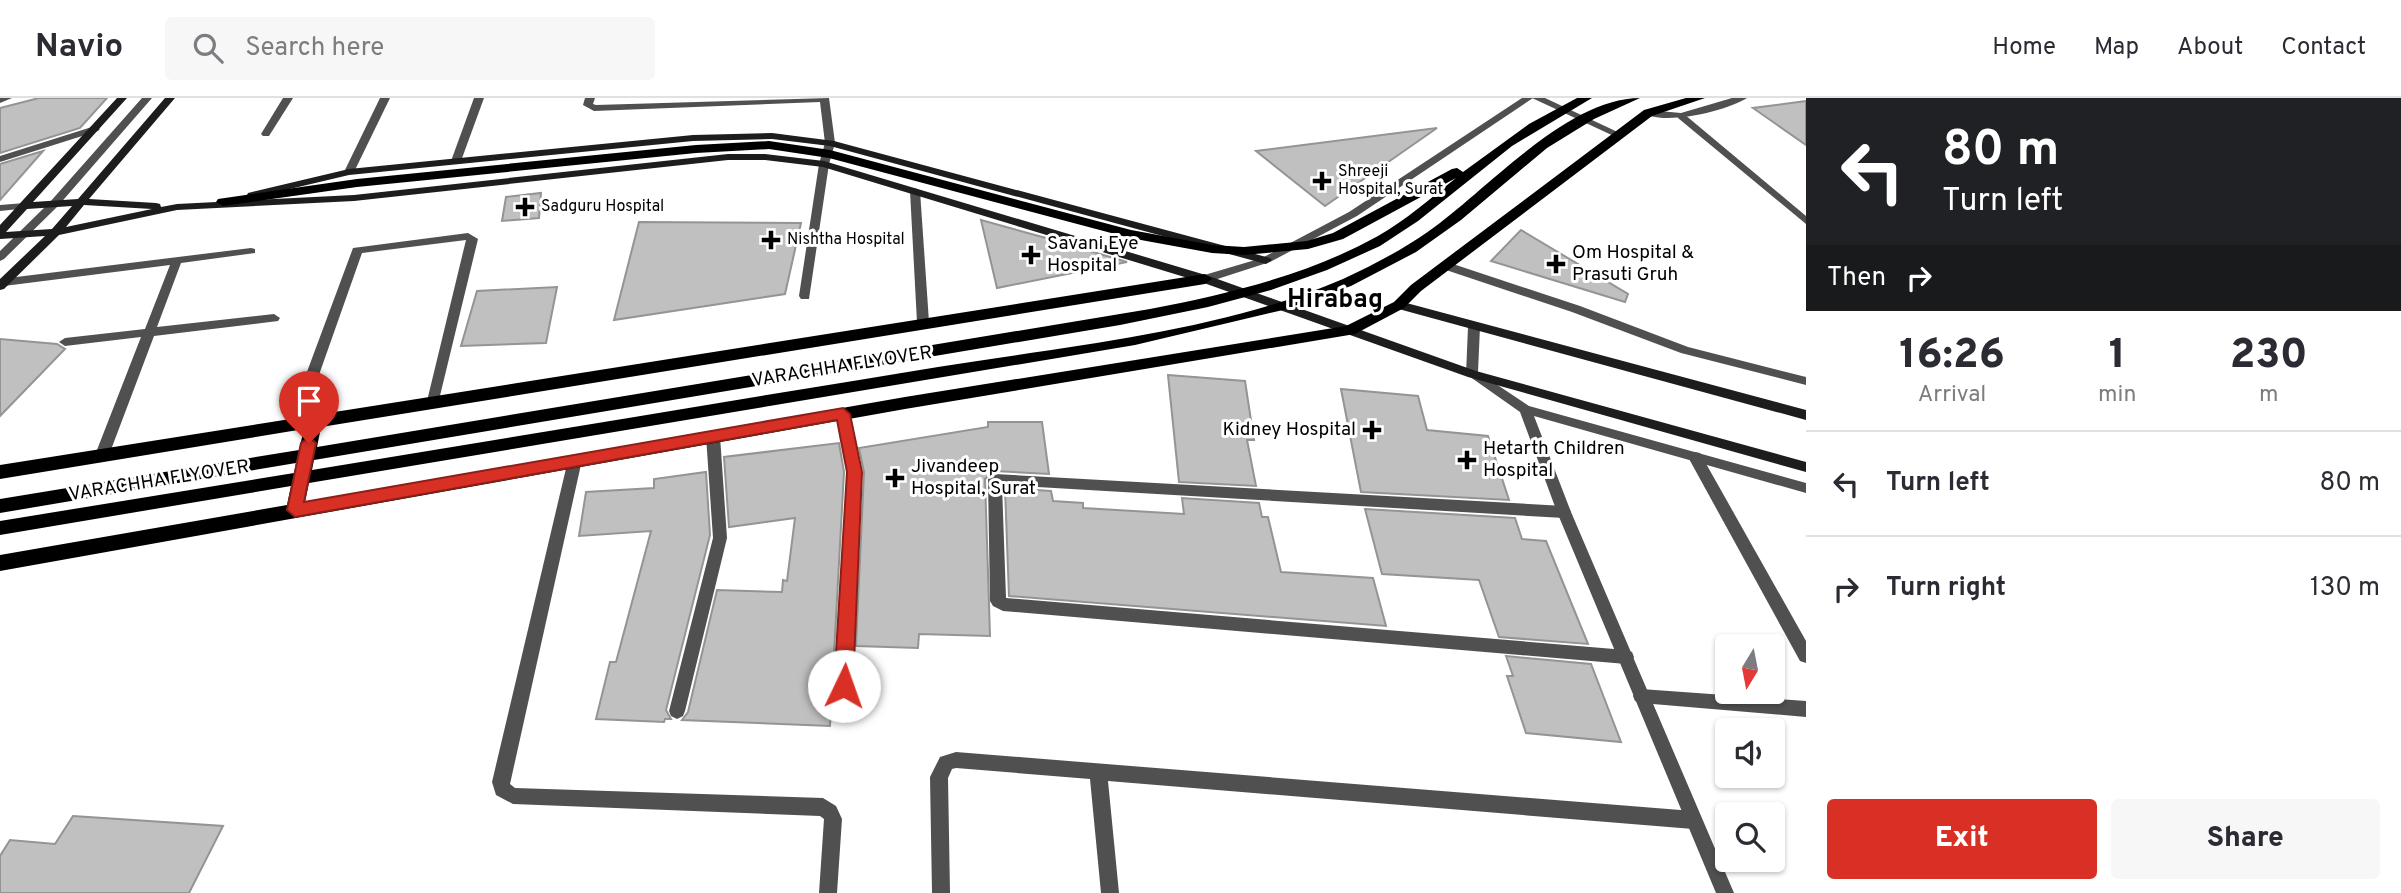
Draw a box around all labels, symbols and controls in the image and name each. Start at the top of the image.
search box [165,17,655,80]
text: Navio [35,27,123,69]
icon: search [189,29,227,67]
text: Search here [245,32,384,65]
text: Home [1992,33,2056,63]
text: Map [2094,33,2139,63]
text: About [2177,33,2243,63]
text: Contact [2281,33,2366,63]
text: 80 m [1942,121,2059,183]
icon: left [1827,126,1918,217]
place label: Shreeji Hospital, Surat [1338,162,1443,200]
marker: Shreeji Hospital, Surat [1312,171,1332,191]
text: Turn left [1942,182,2063,222]
marker: Sadguru Hospital [515,197,535,217]
place label: Sadguru Hospital [541,197,664,217]
marker: Nishtha Hospital [761,230,781,250]
place label: Nishtha Hospital [787,230,905,250]
place label: Savani Eye Hospital [1047,232,1138,278]
place label: Om Hospital & Prasuti Gruh [1572,241,1694,287]
marker: Savani Eye Hospital [1021,245,1041,265]
marker: Om Hospital & Prasuti Gruh [1546,254,1566,274]
icon: right [1900,259,1938,297]
text: Then [1827,262,1886,295]
district label: Hirabag [1287,284,1383,317]
text: 16:26 [1899,330,2005,383]
text: 1 [2109,330,2126,383]
text: 230 [2230,330,2308,383]
street label: VARACHHA FLYOVER [750,341,934,393]
pin [279,371,339,443]
text: Arrival [1918,381,1986,410]
text: min [2098,381,2136,410]
text: m [2259,381,2278,410]
icon: arrive [290,382,328,420]
place label: Kidney Hospital [1222,418,1356,442]
marker: Kidney Hospital [1362,420,1382,440]
place label: Hetarth Children Hospital [1483,437,1625,483]
marker: Hetarth Children Hospital [1457,450,1477,470]
street label: VARACHHA FLYOVER [67,455,251,507]
place label: Jivandeep Hospital, Surat [911,455,1036,501]
icon: left [1827,465,1865,503]
text: Turn left [1886,467,1990,500]
text: 80 m [2320,467,2380,500]
marker: Jivandeep Hospital, Surat [885,468,905,488]
icon: right [1827,570,1865,608]
text: Turn right [1886,572,2006,605]
text: 130 m [2310,572,2380,605]
north arrow [1715,634,1785,704]
map controls [1715,634,1785,872]
position arrow [807,649,881,723]
button: sound [1715,718,1785,788]
button: Exit [1827,799,2097,879]
button: Share [2111,799,2380,879]
button: search [1715,802,1785,872]

